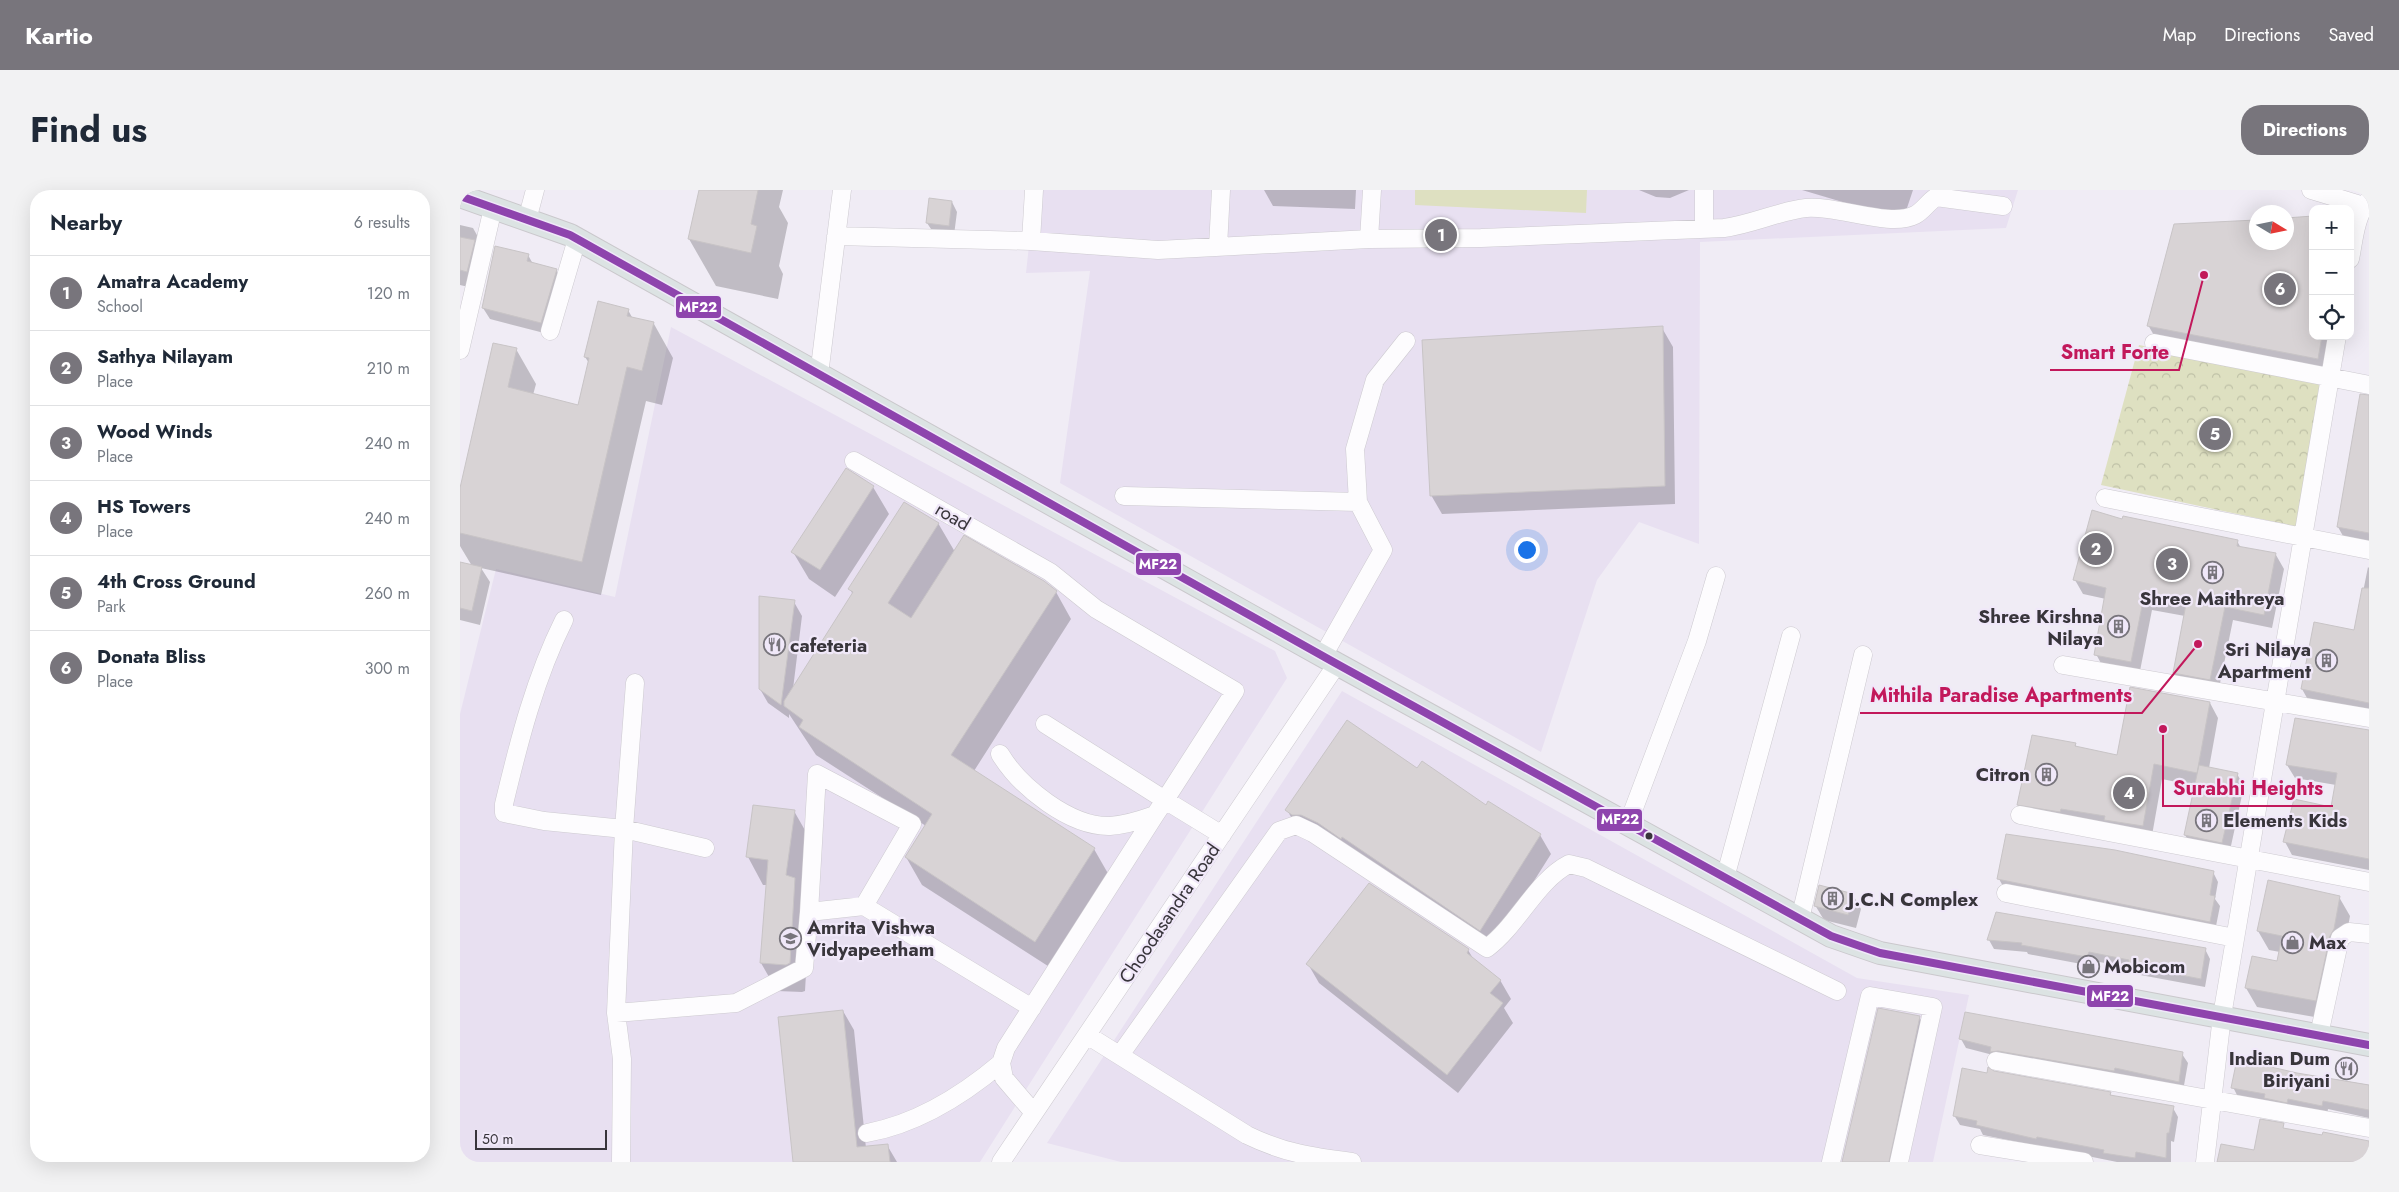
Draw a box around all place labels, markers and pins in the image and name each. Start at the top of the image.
pin: 1 [1425,216,1457,254]
pin: 6 [2264,270,2296,308]
callout: Smart Forte [2050,335,2179,370]
pin: 5 [2199,415,2231,453]
pin: 2 [2080,530,2112,568]
pin: 3 [2156,545,2188,583]
building icon: Shree Maithreya [2200,560,2224,584]
place label: Shree Maithreya [2139,585,2285,612]
place label: Shree Kirshna Nilaya [1978,603,2103,652]
building icon: Shree Kirshna Nilaya [2107,615,2131,639]
place label: cafeteria [790,632,867,659]
restaurant icon: cafeteria [762,633,786,657]
place label: Sri Nilaya Apartment [2217,636,2311,685]
building icon: Sri Nilaya Apartment [2315,648,2339,672]
callout: Mithila Paradise Apartments [1860,678,2142,713]
place label: Citron [1976,761,2030,788]
building icon: Citron [2034,762,2058,786]
callout: Surabhi Heights [2163,771,2333,806]
pin: 4 [2113,774,2145,812]
place label: Elements Kids [2223,807,2348,834]
building icon: Elements Kids [2195,808,2219,832]
unlabelled marker [1644,831,1654,841]
place label: J.C.N Complex [1844,886,1979,913]
building icon: J.C.N Complex [1820,887,1844,911]
place label: Amrita Vishwa Vidyapeetham [806,914,935,963]
school or university icon: Amrita Vishwa Vidyapeetham [779,926,803,950]
place label: Max [2309,929,2347,956]
shop icon: Max [2281,930,2305,954]
place label: Mobicom [2104,953,2185,980]
shop icon: Mobicom [2076,954,2100,978]
place label: Indian Dum Biriyani [2229,1045,2330,1094]
restaurant icon: Indian Dum Biriyani [2334,1057,2358,1081]

